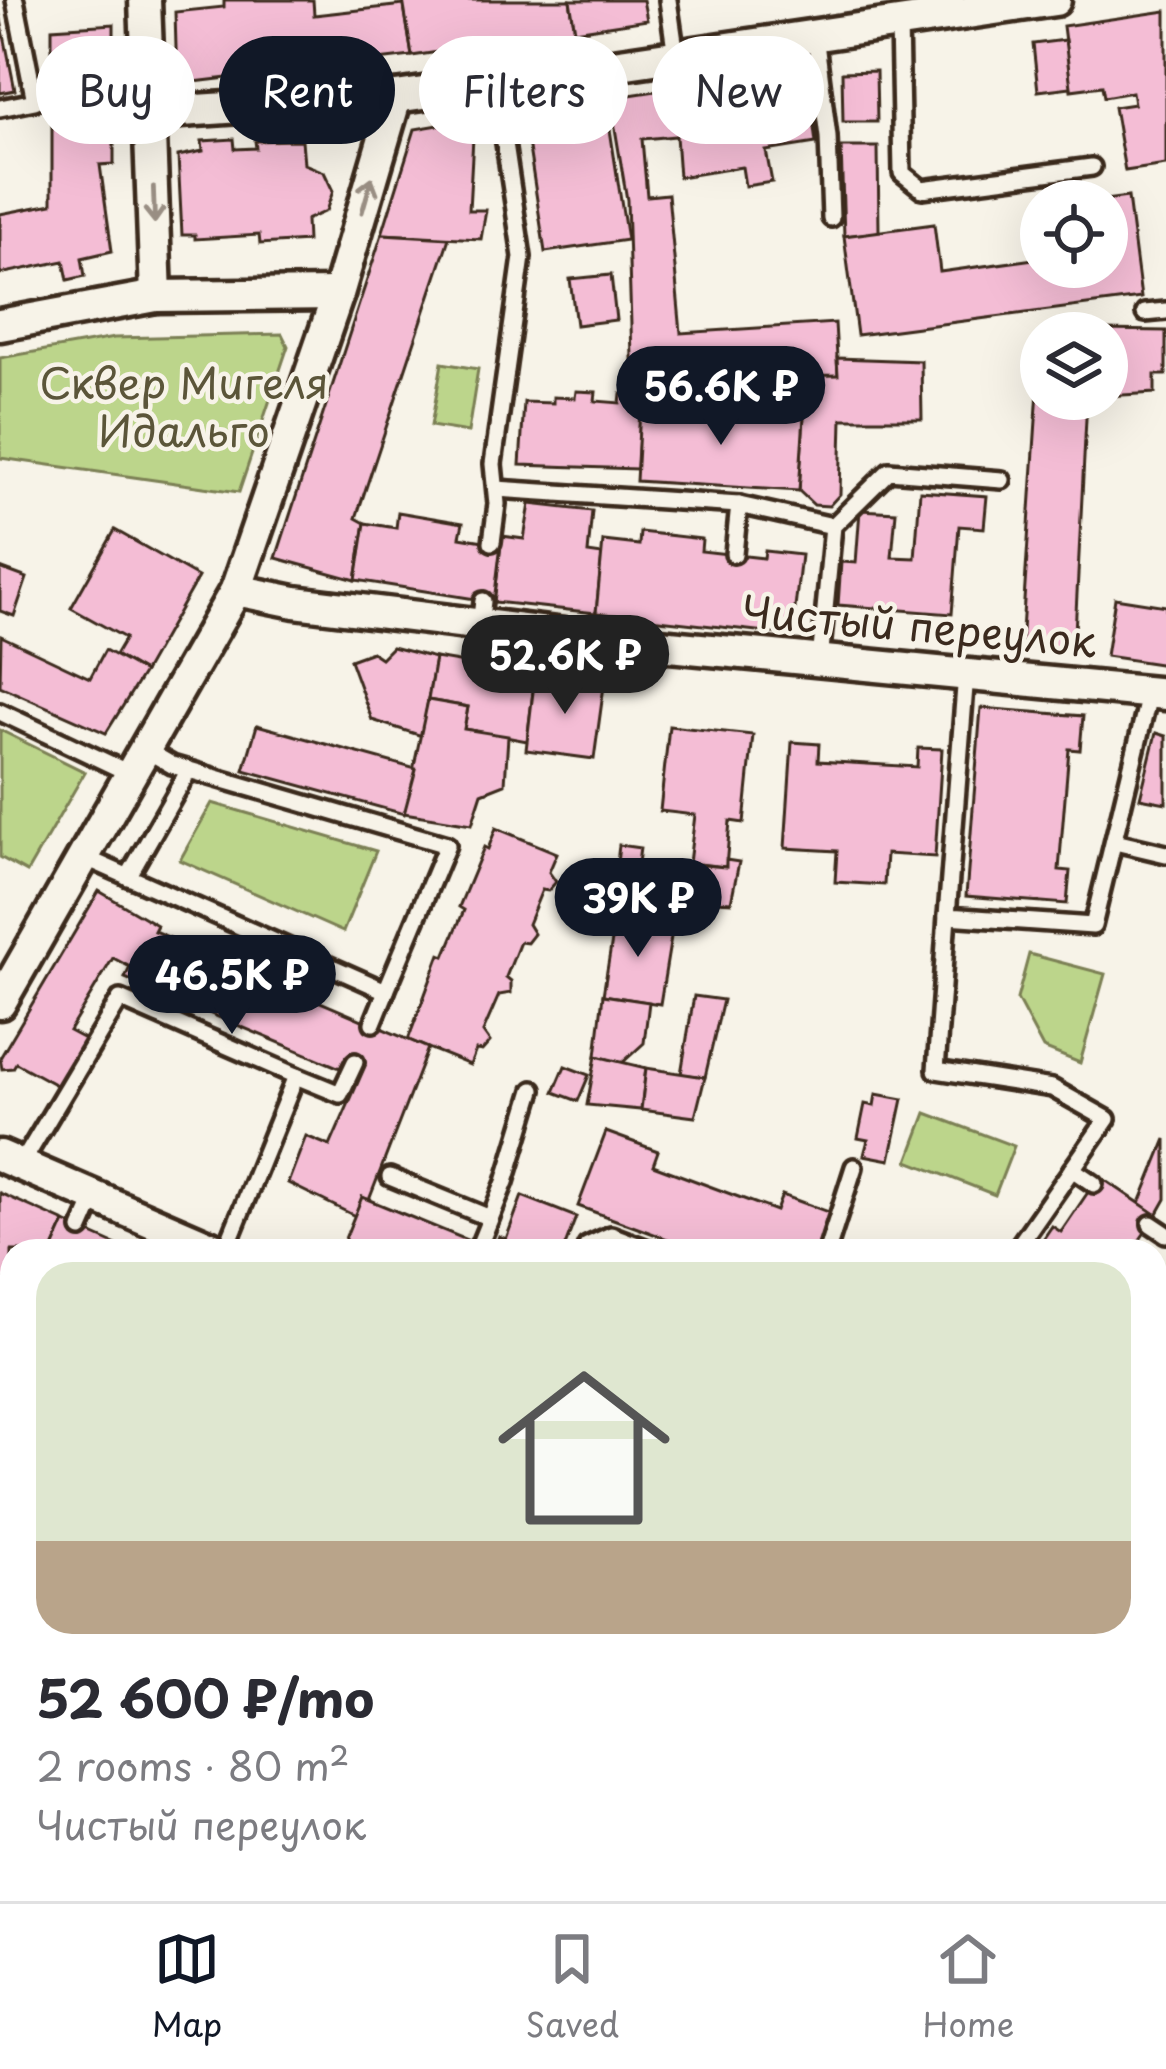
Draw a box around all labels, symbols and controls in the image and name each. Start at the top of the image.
chip: Buy [36,36,195,144]
chip: Rent [219,36,395,144]
chip: Filters [419,36,628,144]
chip: New [652,36,824,144]
one-way arrow [357,177,379,215]
map controls [1020,180,1128,420]
button: locate [1020,180,1128,288]
one-way arrow [142,185,165,224]
button: layers [1020,312,1128,420]
pin: 56.6K ₽ [610,346,832,448]
park label: Сквер Мигеля Идальго [39,350,329,461]
text: 56.6K ₽ [643,355,799,414]
street label: Чистый переулок [739,578,1099,671]
pin: 52.6K ₽ [454,615,676,717]
text: 52.6K ₽ [488,624,642,683]
pin: 39K ₽ [554,858,722,960]
text: 39K ₽ [582,867,694,926]
pin: 46.5K ₽ [121,935,343,1037]
text: 46.5K ₽ [155,944,309,1003]
icon: home [476,1340,692,1556]
text: 52 600 ₽/mo [36,1658,374,1735]
text: 2 rooms · 80 m² [36,1735,350,1794]
text: Чистый переулок [36,1794,366,1853]
tab: Map [152,1926,222,2048]
tab: Saved [526,1926,619,2048]
tab: Home [923,1926,1014,2048]

